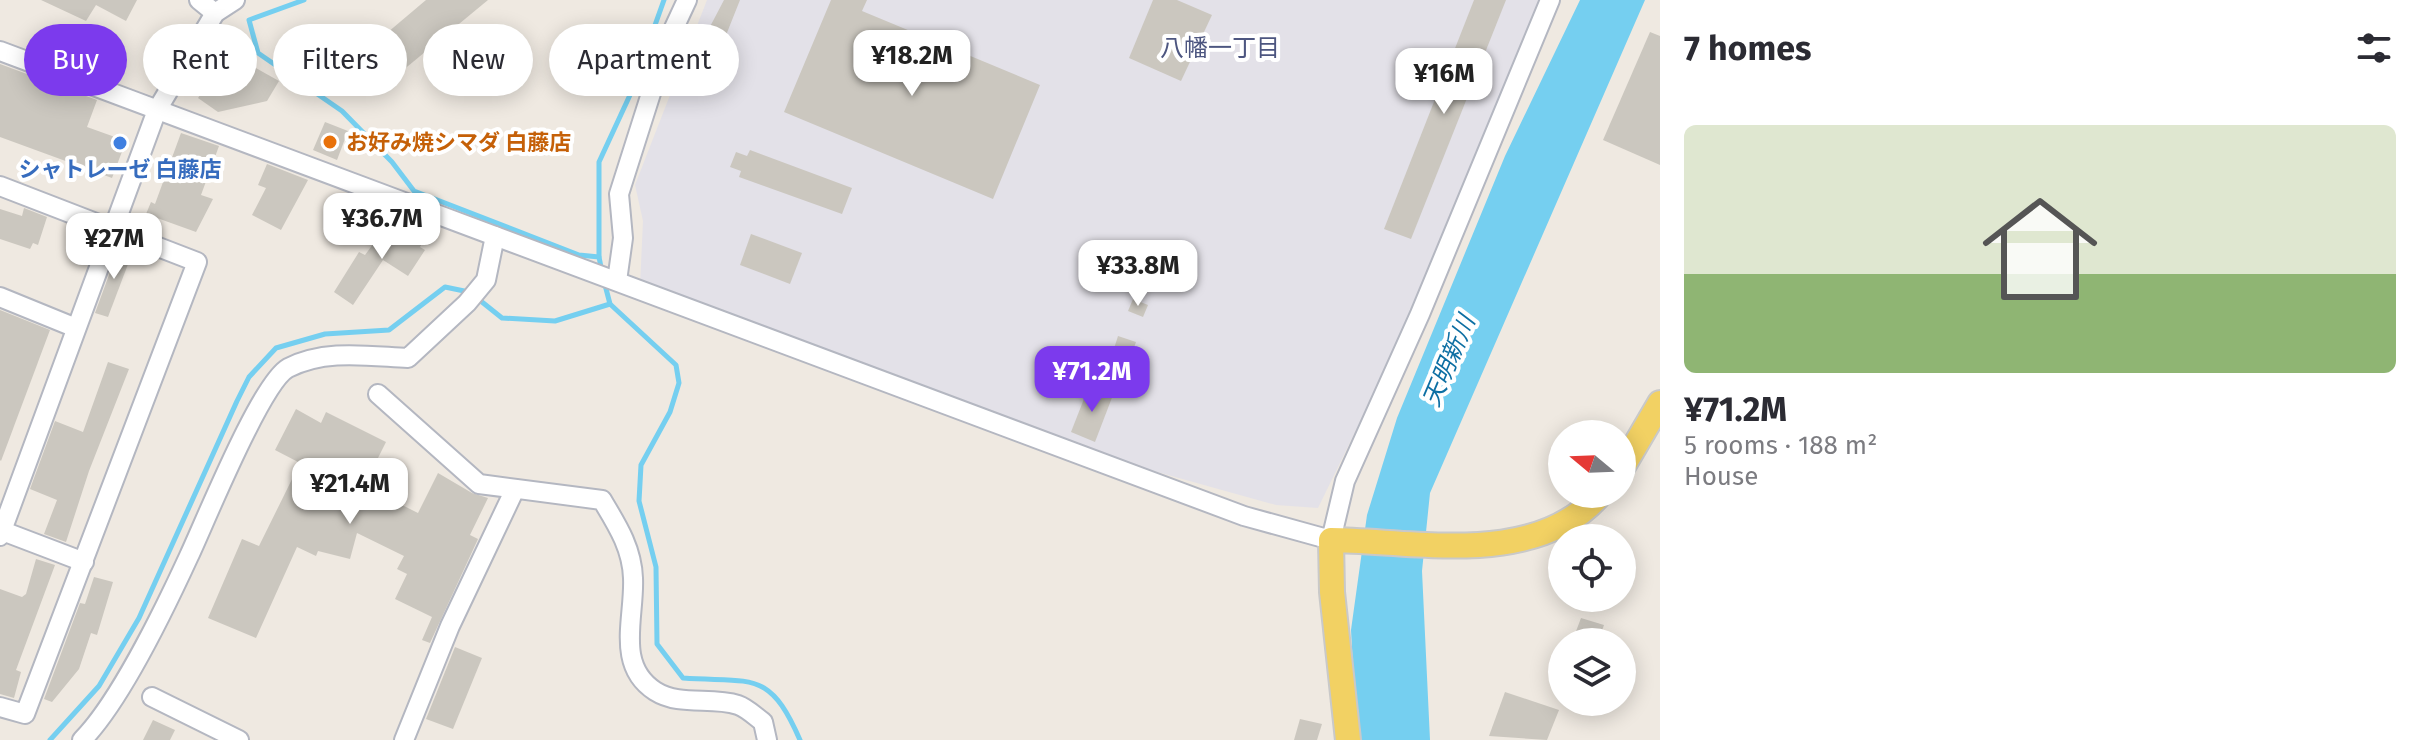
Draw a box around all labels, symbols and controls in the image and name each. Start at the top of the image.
chip: Buy [24,24,127,96]
chip: Rent [143,24,257,96]
chip: Filters [273,24,407,96]
chip: New [423,24,533,96]
chip: Apartment [549,24,739,96]
icon: filters [2352,26,2396,70]
text: 7 homes [1684,28,1811,69]
pin: ¥18.2M [847,30,977,98]
district label: 八幡一丁目 [1160,34,1280,62]
text: ¥18.2M [871,40,953,71]
pin: ¥16M [1397,48,1491,116]
text: ¥16M [1413,58,1475,89]
place label: お好み焼シマダ 白藤店 [346,129,571,156]
marker: お好み焼シマダ 白藤店 [321,133,339,151]
marker: シャトレーゼ 白藤店 [111,134,129,152]
place label: シャトレーゼ 白藤店 [18,156,222,183]
icon: home [1968,177,2112,321]
pin: ¥36.7M [317,193,447,261]
text: ¥36.7M [341,203,423,234]
pin: ¥27M [67,213,161,281]
text: ¥27M [84,223,144,254]
pin: ¥33.8M [1073,240,1203,308]
text: ¥33.8M [1096,250,1180,281]
water label: 天明新川 [1417,309,1482,411]
pin: ¥71.2M [1027,346,1157,414]
text: ¥71.2M [1053,356,1131,387]
text: ¥71.2M [1684,389,1787,430]
north arrow [1548,420,1636,508]
map controls [1548,420,1636,716]
text: 5 rooms · 188 m² [1684,430,1877,461]
pin: ¥21.4M [285,458,415,526]
text: House [1684,461,1758,492]
text: ¥21.4M [310,468,390,499]
button: locate [1548,524,1636,612]
button: layers [1548,628,1636,716]

